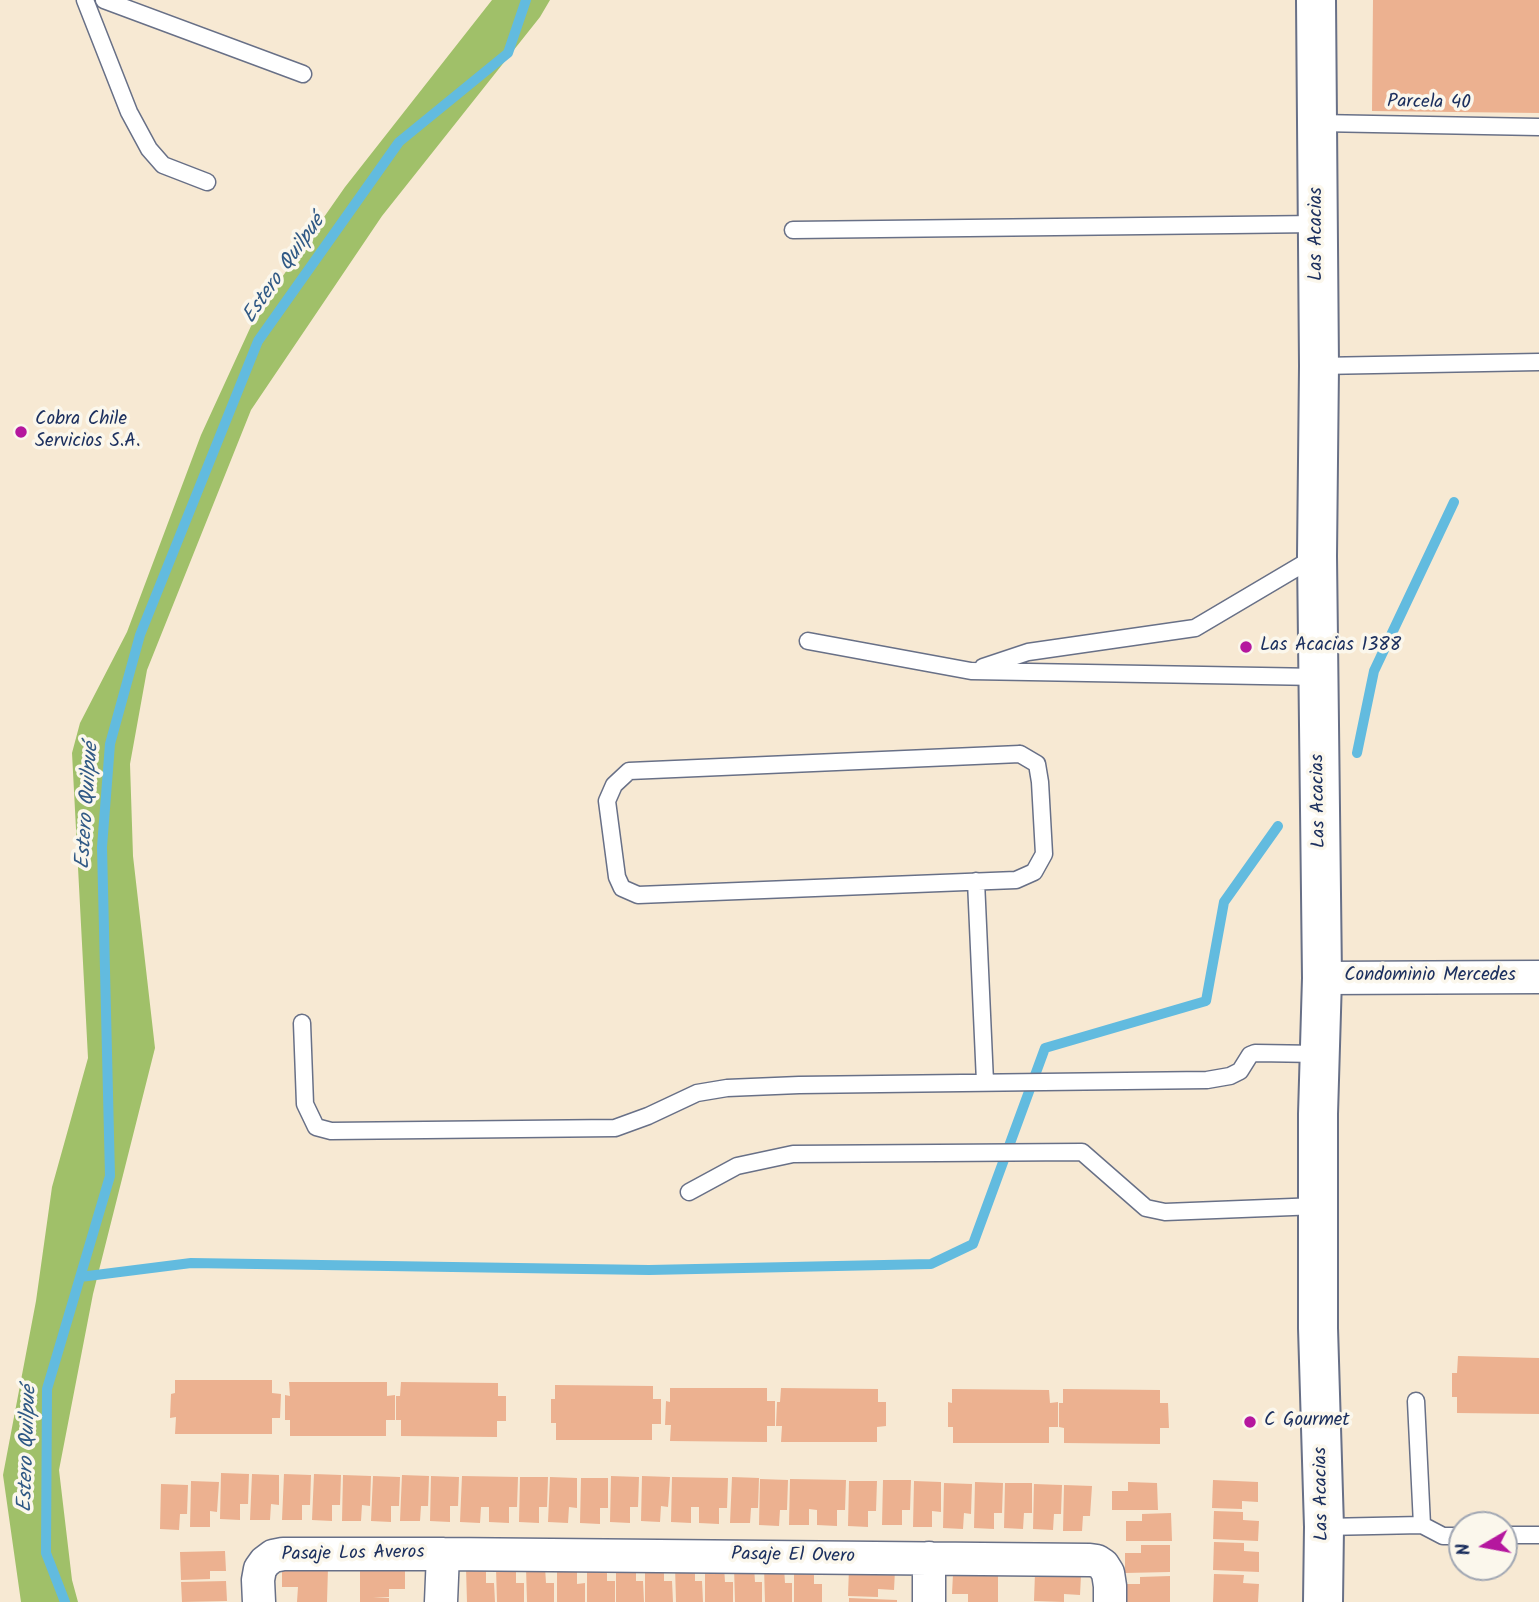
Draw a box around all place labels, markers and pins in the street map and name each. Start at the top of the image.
place label: Cobra Chile Servicios S.A. [35,410,140,454]
marker: Cobra Chile Servicios S.A. [13,424,29,440]
place label: Las Acacias 1388 [1260,636,1401,658]
marker: Las Acacias 1388 [1238,639,1254,655]
place label: C Gourmet [1264,1411,1350,1433]
marker: C Gourmet [1242,1414,1258,1430]

